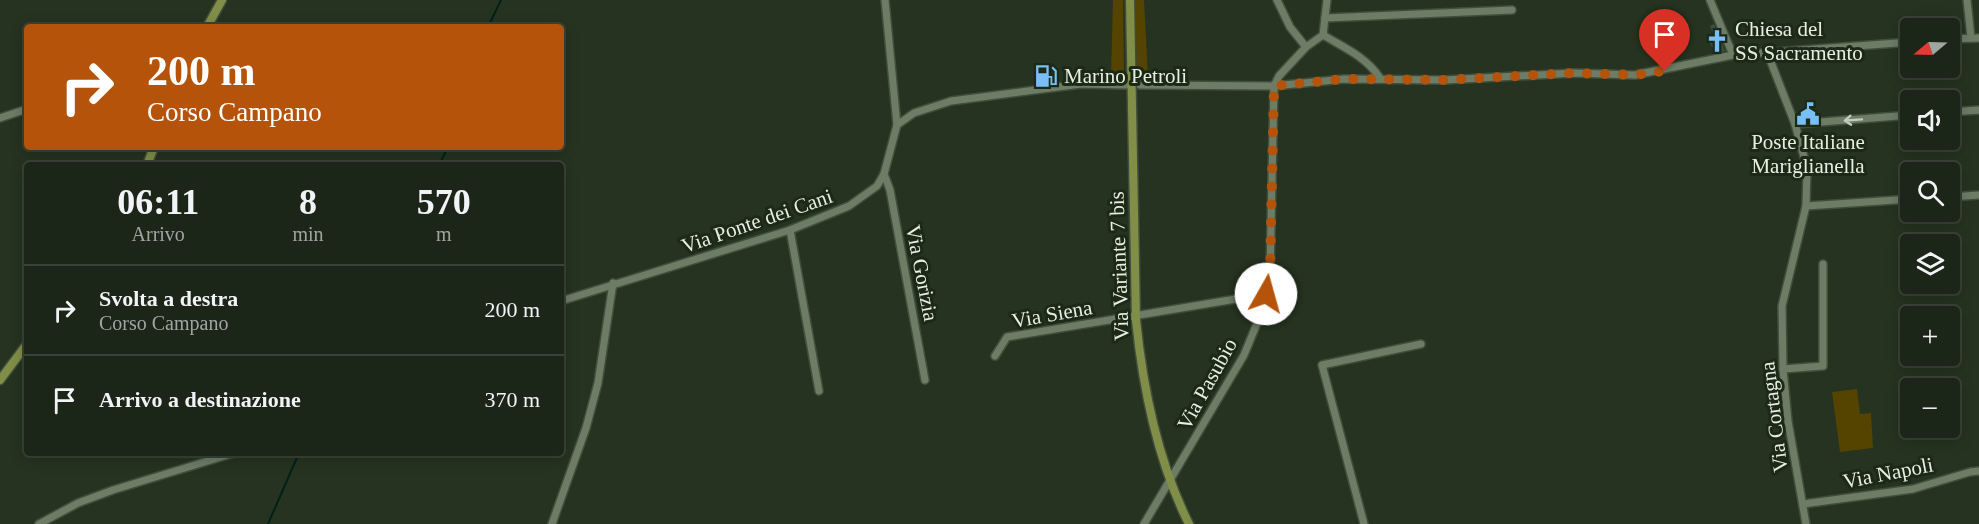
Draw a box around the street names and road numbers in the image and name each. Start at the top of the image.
street label: Via Ponte dei Cani [678,184,836,258]
street label: Via Variante 7 bis [1104,191,1134,341]
street label: Via Gorizia [901,223,943,324]
street label: Via Siena [1010,295,1095,333]
street label: Via Pasubio [1172,334,1242,434]
street label: Via Cortagna [1755,360,1793,474]
street label: Via Napoli [1841,452,1935,494]

